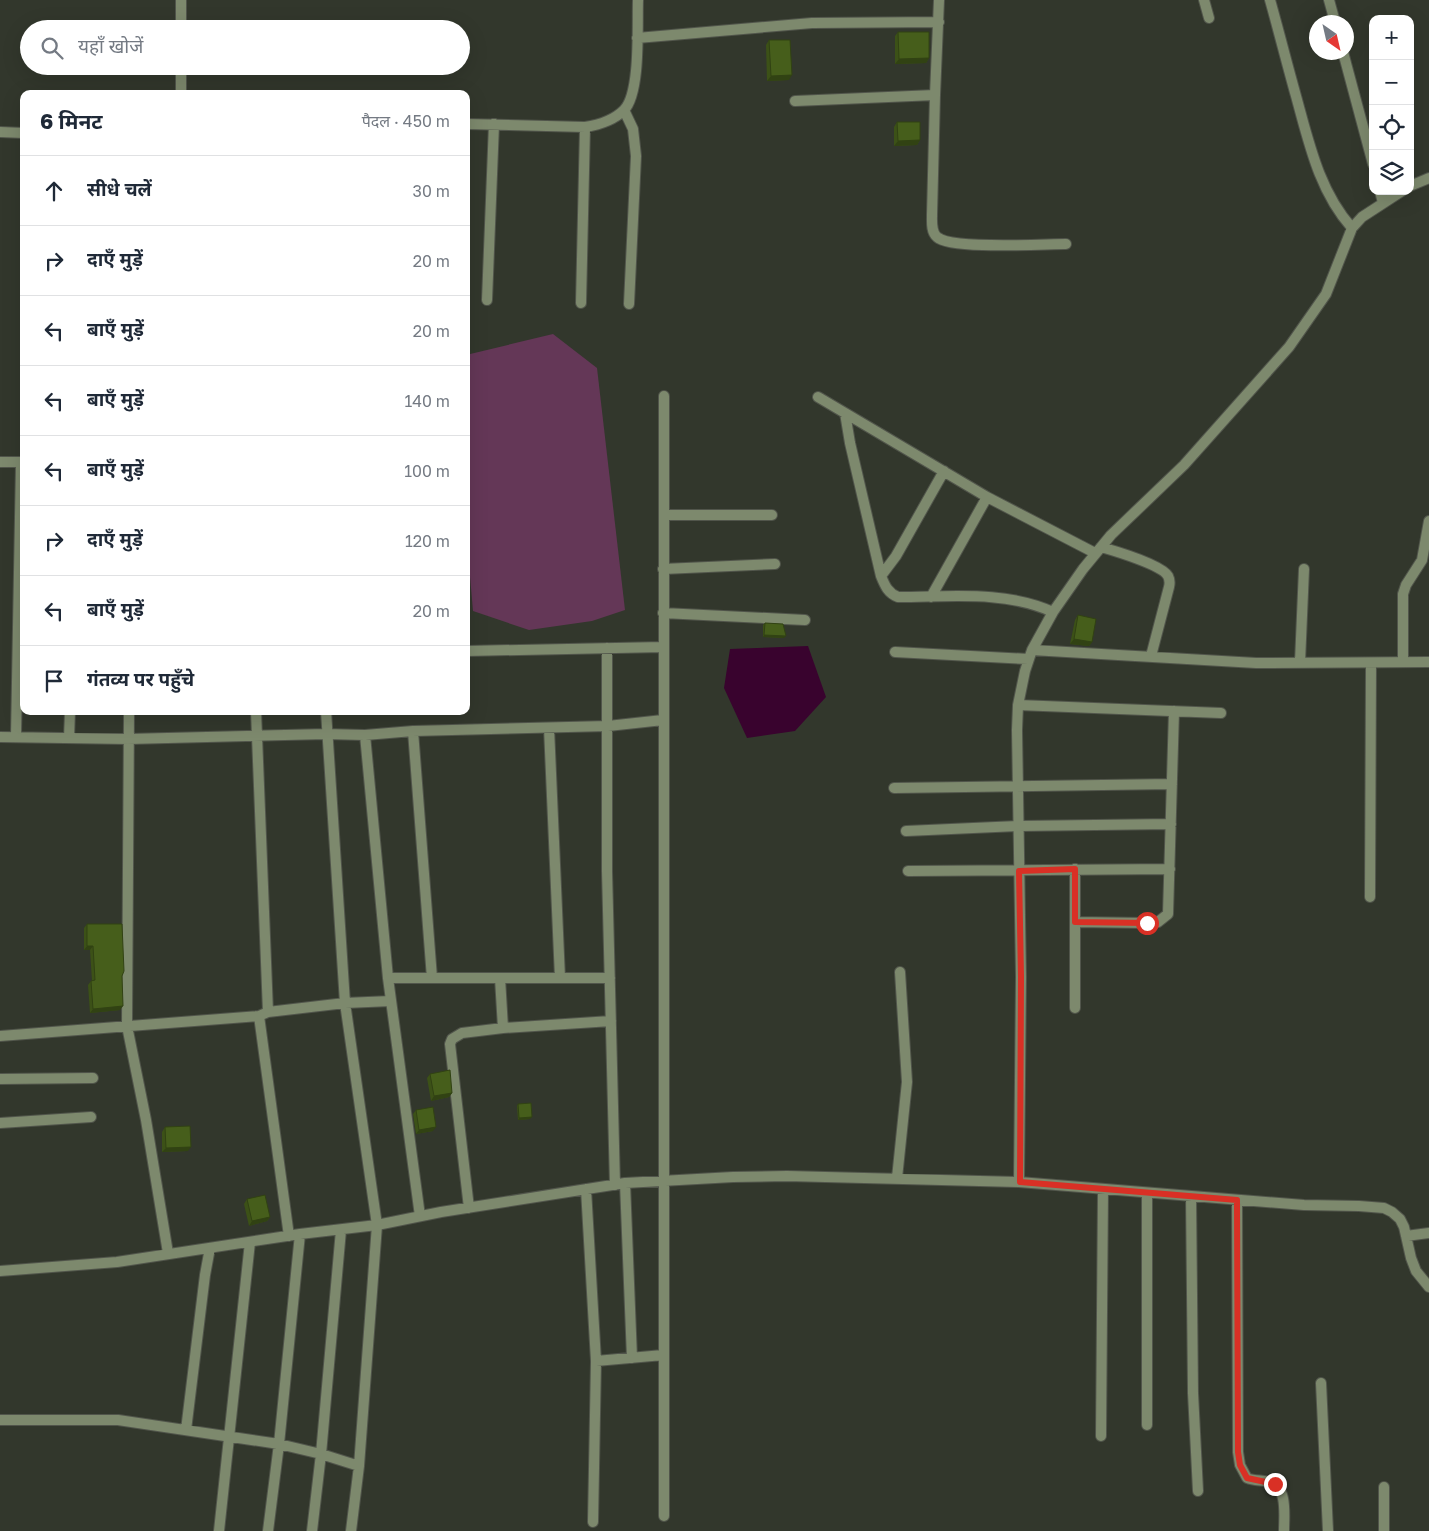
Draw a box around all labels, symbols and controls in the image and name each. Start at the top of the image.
north arrow [1309,15,1354,60]
map controls [1369,15,1414,195]
button: + [1369,15,1414,60]
search box [20,20,470,75]
icon: search [38,34,66,62]
text: यहाँ खोजें [78,34,143,57]
button: − [1369,60,1414,105]
button: locate [1369,105,1414,150]
text: 6 मिनट [40,108,103,134]
text: पैदल · 450 m [362,111,450,131]
button: layers [1369,150,1414,195]
icon: ahead [40,177,68,205]
text: सीधे चलें [87,177,152,200]
text: 30 m [413,181,450,201]
icon: right [40,247,68,275]
text: दाएँ मुड़ें [87,247,143,270]
text: 20 m [413,251,450,271]
icon: left [40,317,68,345]
text: बाएँ मुड़ें [87,317,144,340]
text: 20 m [413,321,450,341]
icon: left [40,387,68,415]
text: बाएँ मुड़ें [87,387,144,410]
text: 140 m [404,391,450,411]
icon: left [40,457,68,485]
text: बाएँ मुड़ें [87,457,144,480]
text: 100 m [404,461,450,481]
icon: right [40,527,68,555]
text: दाएँ मुड़ें [87,527,143,550]
text: 120 m [405,531,450,551]
icon: left [40,597,68,625]
text: बाएँ मुड़ें [87,597,144,620]
text: 20 m [413,601,450,621]
icon: arrive [40,667,68,695]
text: गंतव्य पर पहुँचे [87,667,194,690]
route start [1136,912,1159,935]
route end [1264,1473,1287,1496]

